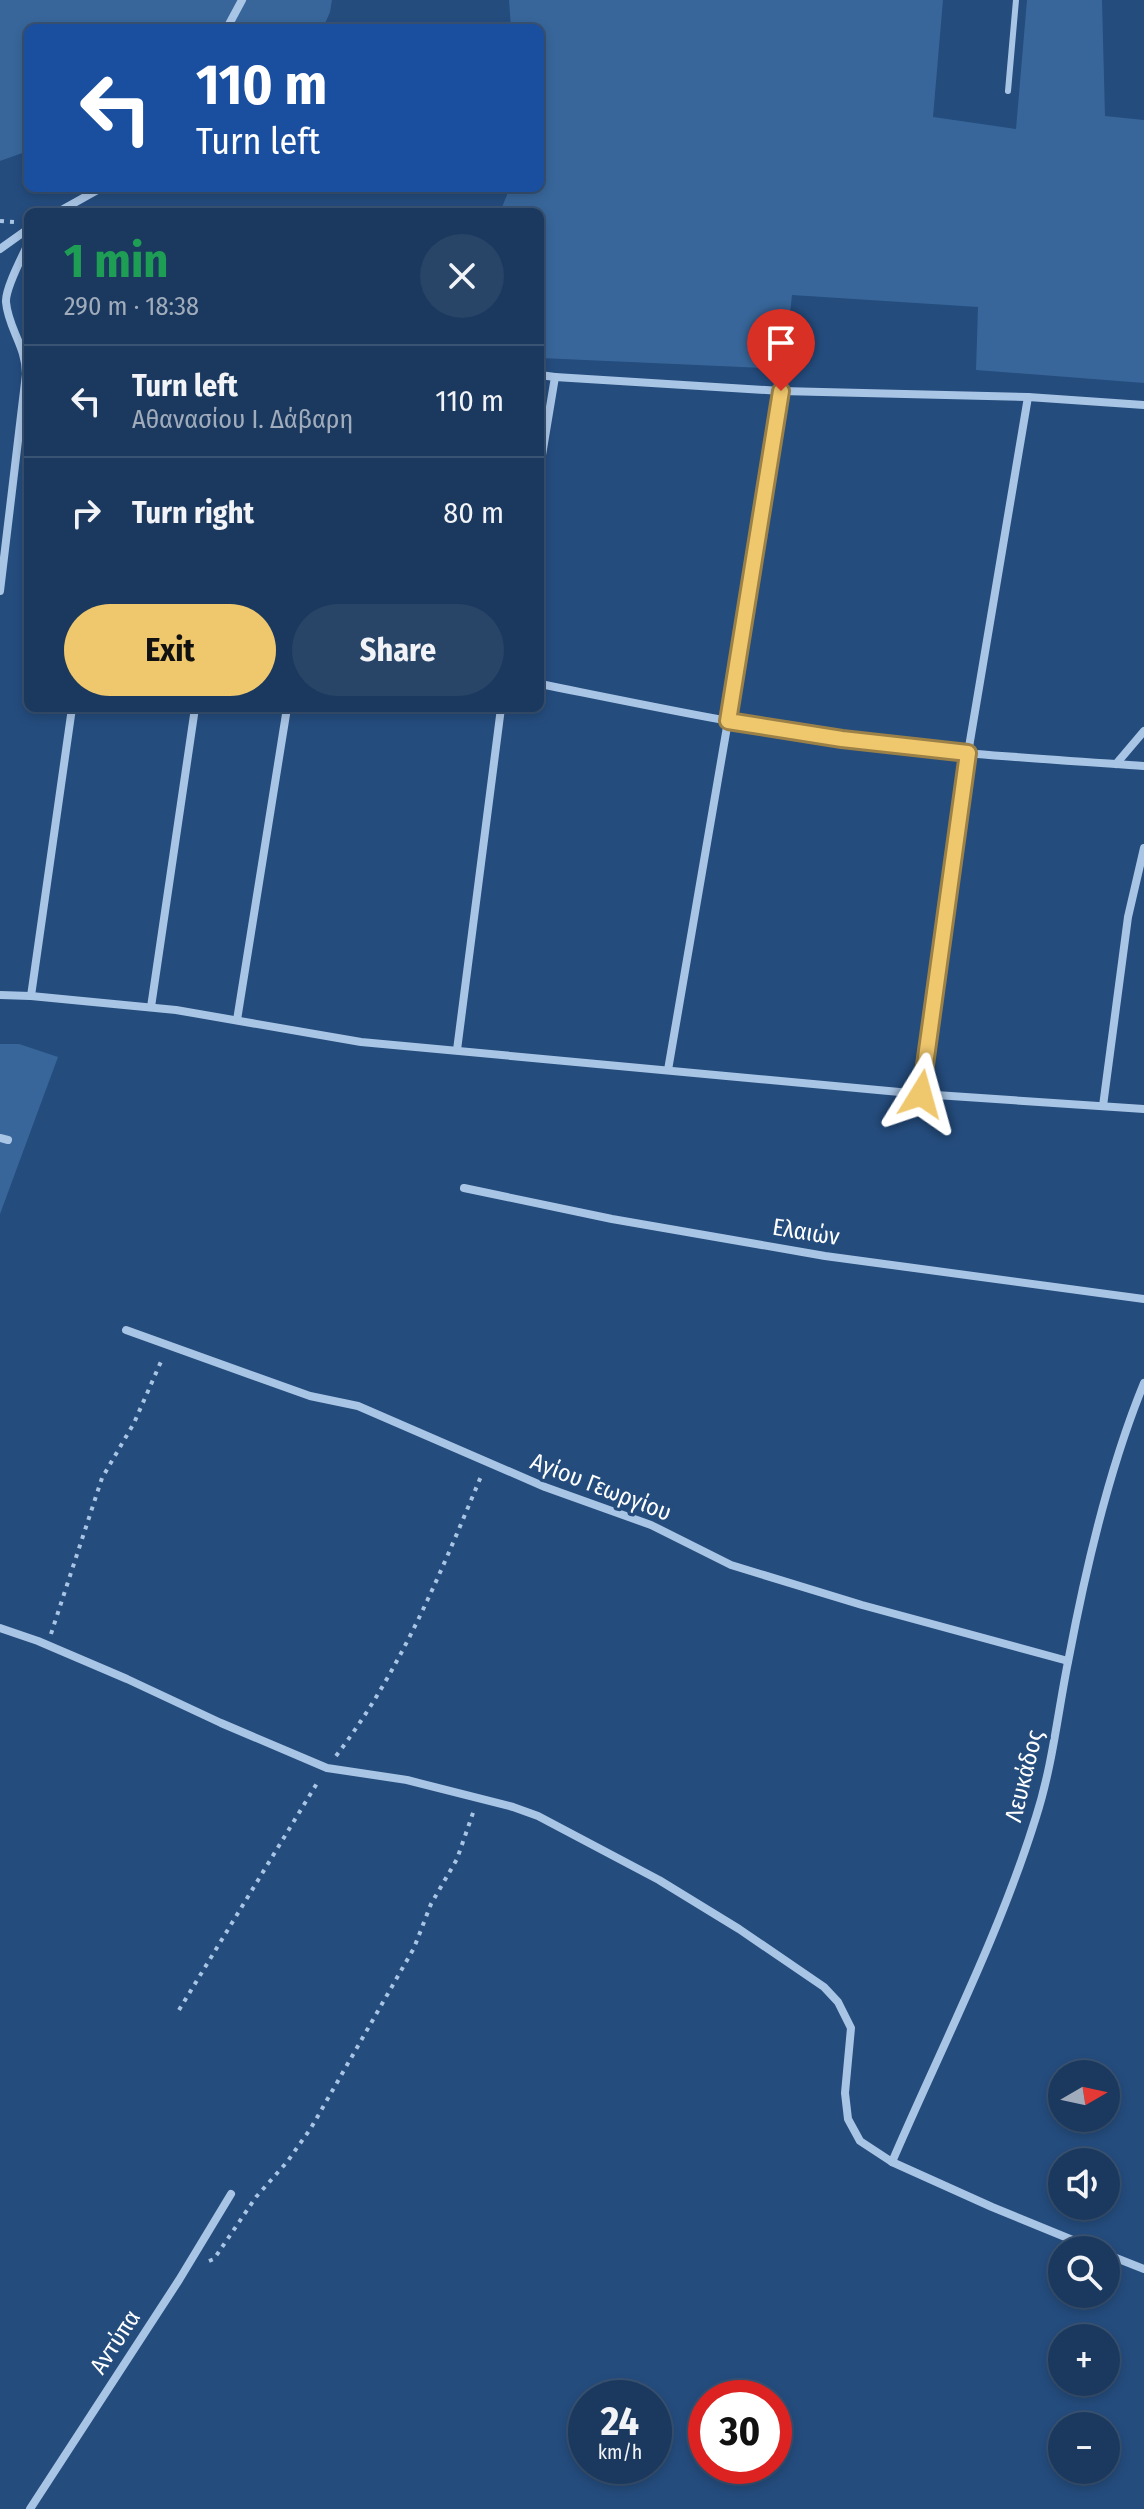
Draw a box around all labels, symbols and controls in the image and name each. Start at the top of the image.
text: 110 m [196,52,327,119]
icon: left [64,56,168,160]
text: Turn left [196,120,320,164]
text: 1 min [64,232,169,290]
button: close [420,234,504,318]
text: 290 m · 18:38 [64,291,199,322]
pin [747,309,815,391]
icon: arrive [759,321,803,365]
text: Turn left [132,368,238,404]
icon: left [64,379,108,423]
text: 110 m [435,383,504,419]
text: Αθανασίου Ι. Δάβαρη [132,404,353,435]
icon: right [64,491,108,535]
text: Turn right [132,495,254,531]
text: 80 m [443,495,504,531]
button: Exit [64,604,276,696]
button: Share [292,604,504,696]
position arrow [879,1052,963,1136]
street label: Ελαιών [770,1213,842,1251]
street label: Αγίου Γεωργίου [527,1447,675,1527]
street label: Λευκάδος [999,1727,1049,1825]
north arrow [1048,2060,1120,2132]
map controls [1048,2060,1120,2484]
button: sound [1048,2148,1120,2220]
button: search [1048,2236,1120,2308]
street label: Αντύπα [84,2305,146,2379]
button: + [1048,2324,1120,2396]
speed limit sign: 30 [688,2380,792,2484]
text: 24 [601,2398,639,2446]
button: − [1048,2412,1120,2484]
text: km/h [598,2440,642,2464]

